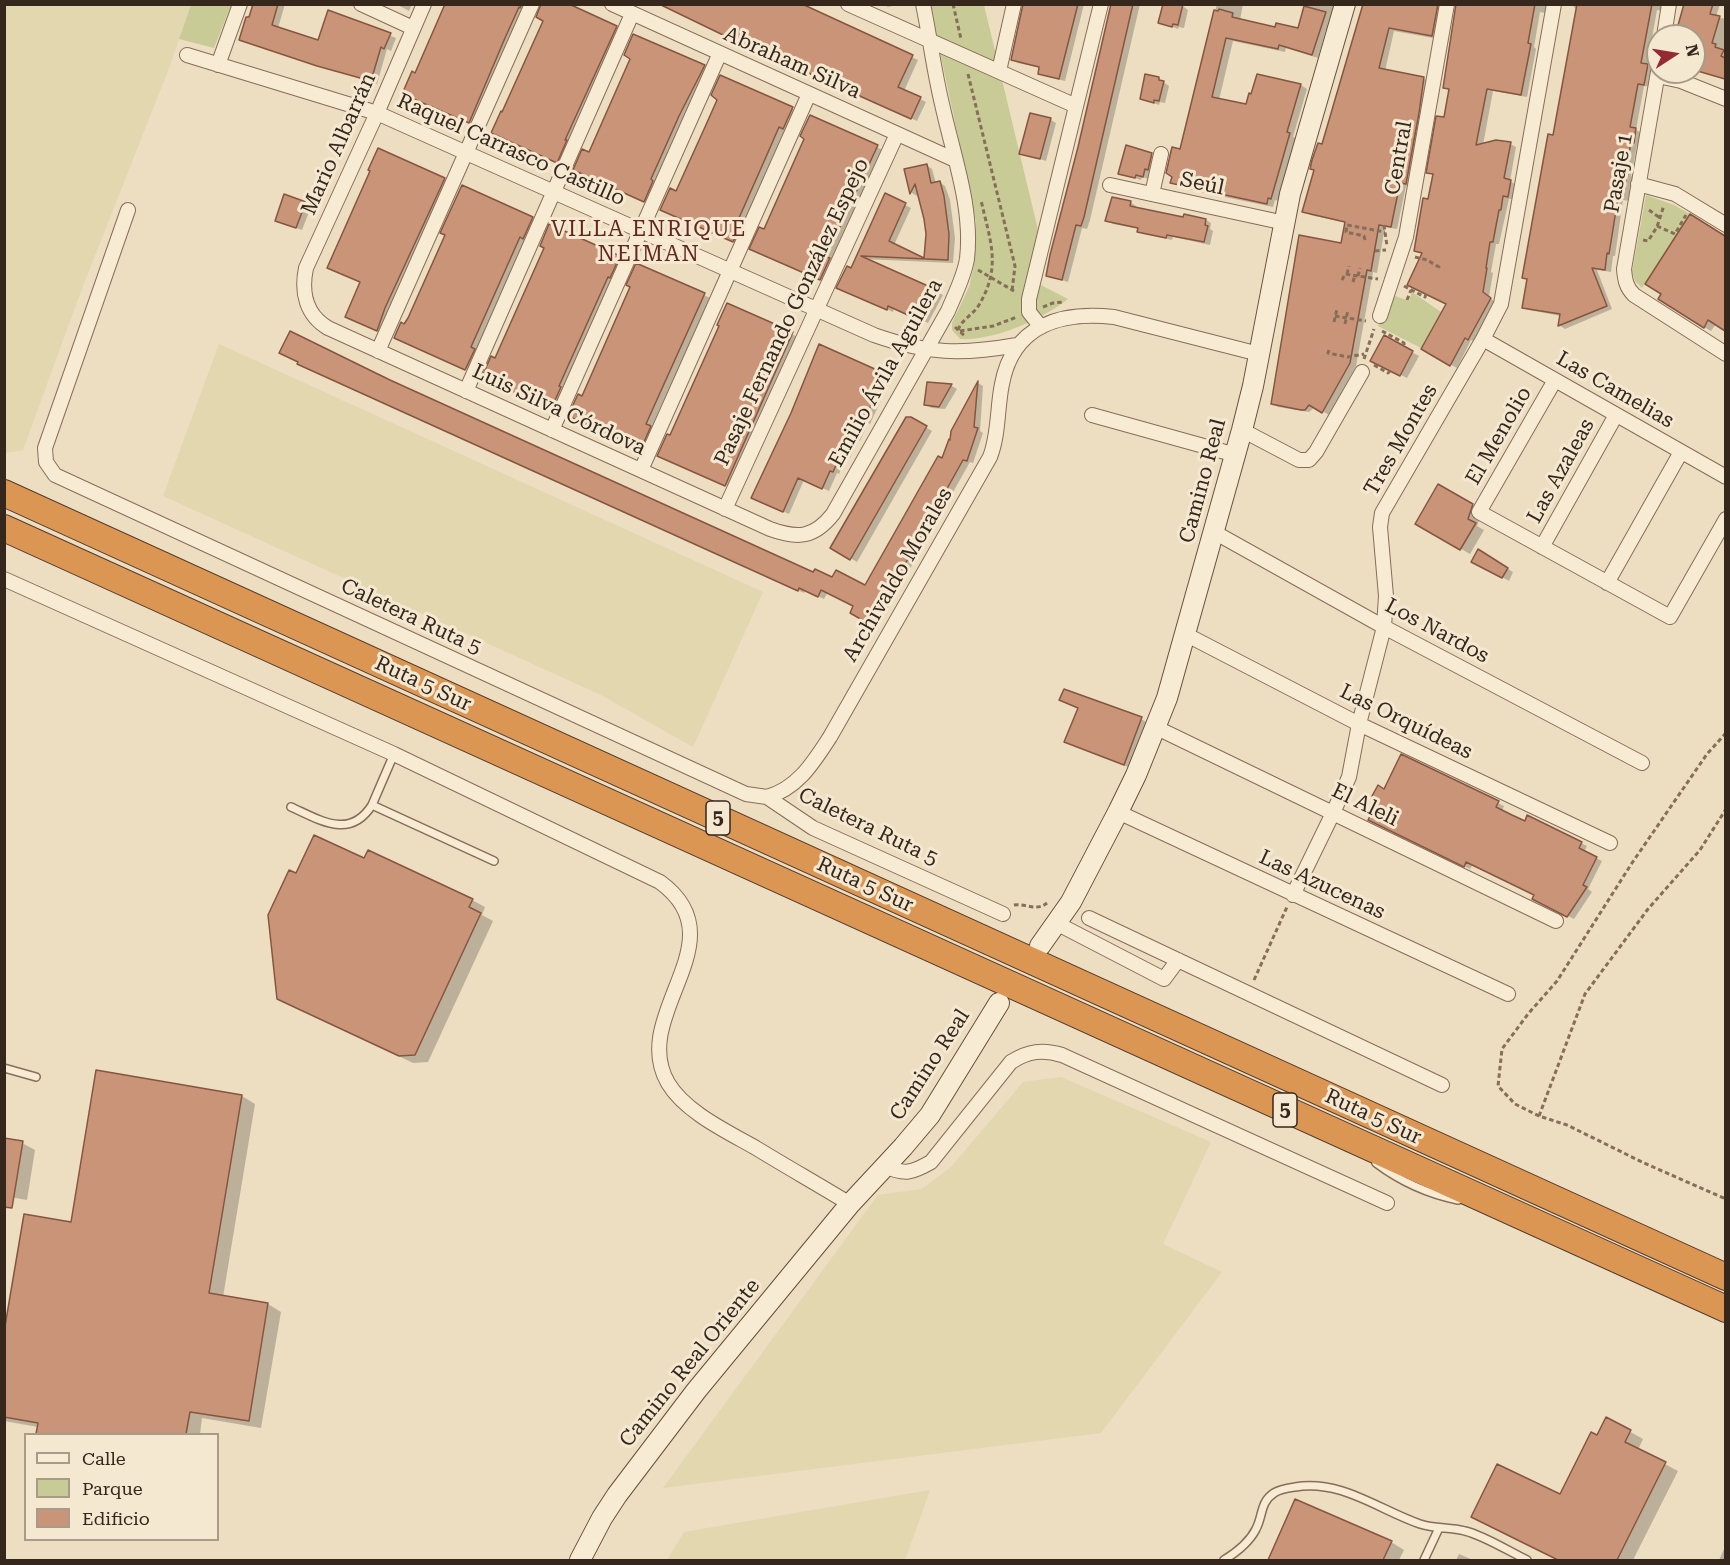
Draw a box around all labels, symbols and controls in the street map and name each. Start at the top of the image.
street label: Abraham Silva [720,22,864,104]
north arrow [1646,24,1706,84]
text: N [1682,43,1703,59]
street label: Mario Albarrán [296,69,382,219]
street label: Raquel Carrasco Castillo [393,88,629,212]
street label: Central [1380,119,1418,197]
street label: Pasaje 1 [1600,131,1638,215]
street label: Pasaje Fernando González Espejo [710,154,874,470]
street label: Seúl [1178,167,1226,201]
district label: VILLA ENRIQUE NEIMAN [551,217,747,268]
street label: Emilio Ávila Aguilera [824,275,948,471]
street label: Las Camelias [1552,346,1678,434]
street label: Luis Silva Córdova [468,359,650,461]
street label: Tres Montes [1359,380,1443,500]
street label: El Menolio [1461,382,1537,490]
street label: Las Azaleas [1522,414,1600,528]
street label: Camino Real [1174,416,1232,546]
street label: Archivaldo Morales [838,483,958,667]
street label: Caletera Ruta 5 [337,573,485,661]
street label: Los Nardos [1381,593,1493,669]
street label: Ruta 5 Sur [371,651,475,717]
street label: Las Orquídeas [1336,679,1476,765]
street label: El Aleli [1327,778,1403,832]
street label: Caletera Ruta 5 [794,782,942,872]
road number: 5 [706,801,730,835]
street label: Las Azucenas [1255,845,1389,925]
street label: Ruta 5 Sur [813,852,917,918]
street label: Camino Real [885,1005,975,1125]
street label: Ruta 5 Sur [1321,1084,1425,1150]
road number: 5 [1273,1093,1297,1127]
street label: Camino Real Oriente [614,1274,766,1452]
legend [24,1433,219,1541]
text: Calle [82,1448,126,1469]
text: Parque [82,1478,143,1499]
text: Edificio [82,1508,150,1529]

